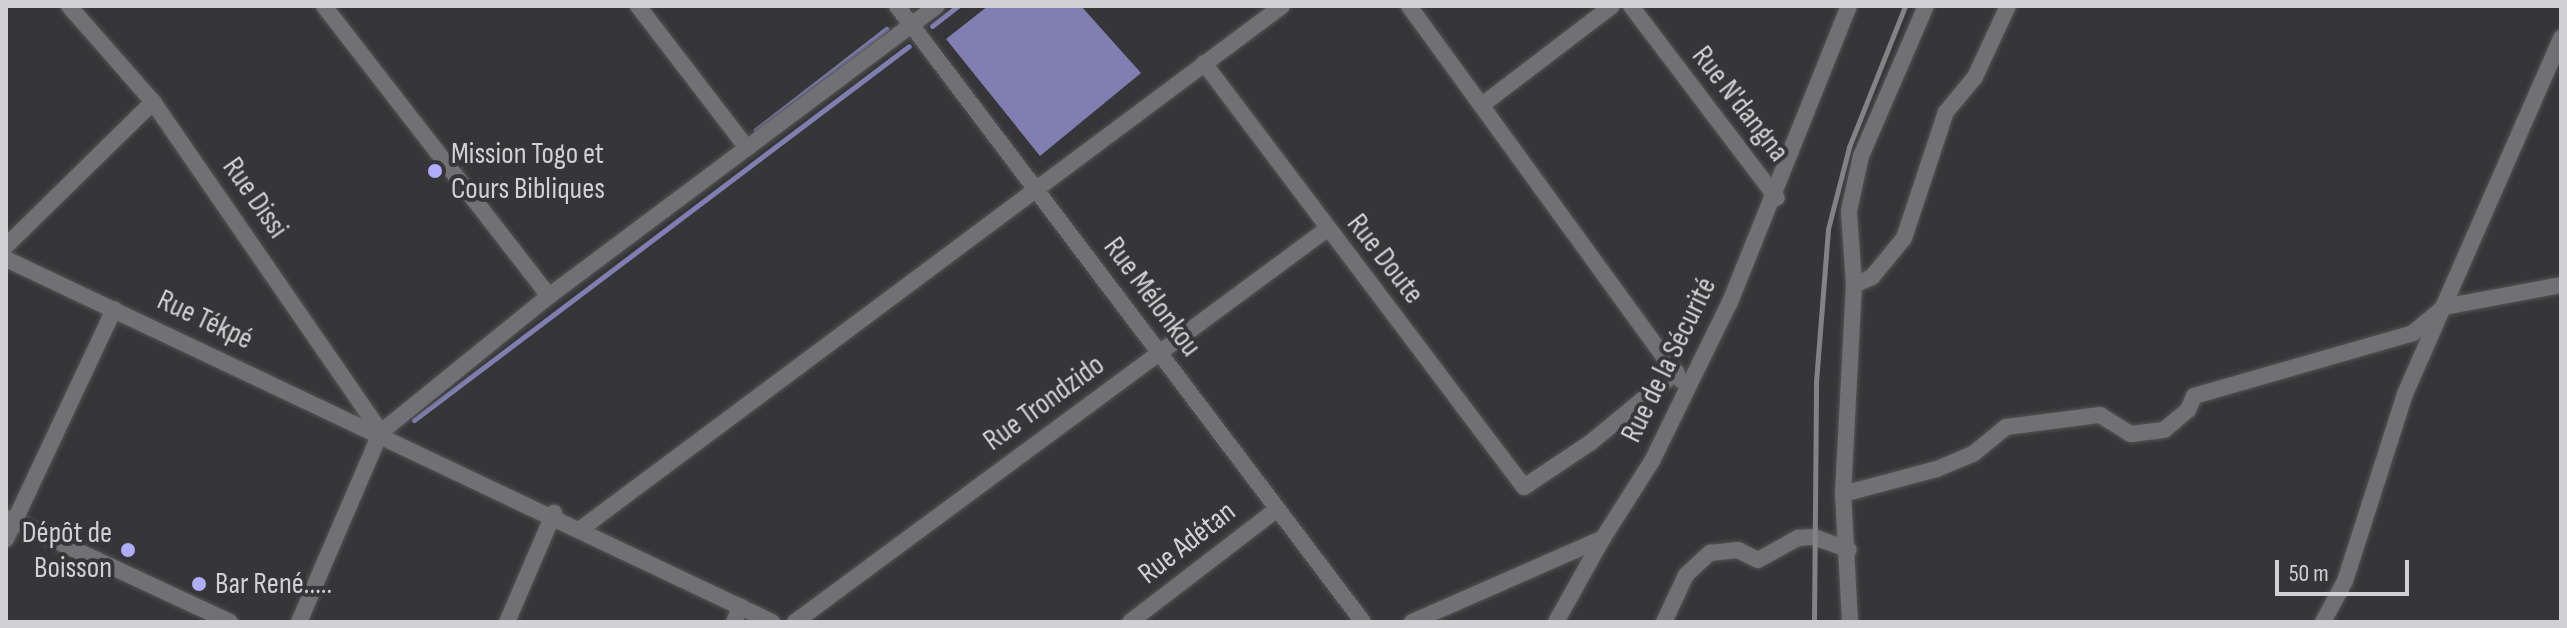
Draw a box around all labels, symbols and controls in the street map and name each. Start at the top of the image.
street label: Rue N'dangna [1684,39,1796,169]
place label: Mission Togo et Cours Bibliques [451,136,605,206]
street label: Rue Dissi [214,151,296,245]
marker: Mission Togo et Cours Bibliques [426,162,444,180]
street label: Rue Doute [1339,207,1431,311]
street label: Rue Mélonkou [1096,230,1208,364]
street label: Rue de la Sécurité [1614,272,1724,448]
street label: Rue Tékpé [151,282,259,358]
street label: Rue Trondzido [977,347,1111,459]
street label: Rue Adétan [1131,494,1243,592]
place label: Dépôt de Boisson [22,515,112,586]
marker: Dépôt de Boisson [119,541,137,559]
scale bar [2279,544,2413,594]
text: 50 m [2289,559,2329,588]
place label: Bar René..... [215,566,332,602]
marker: Bar René..... [190,575,208,593]

